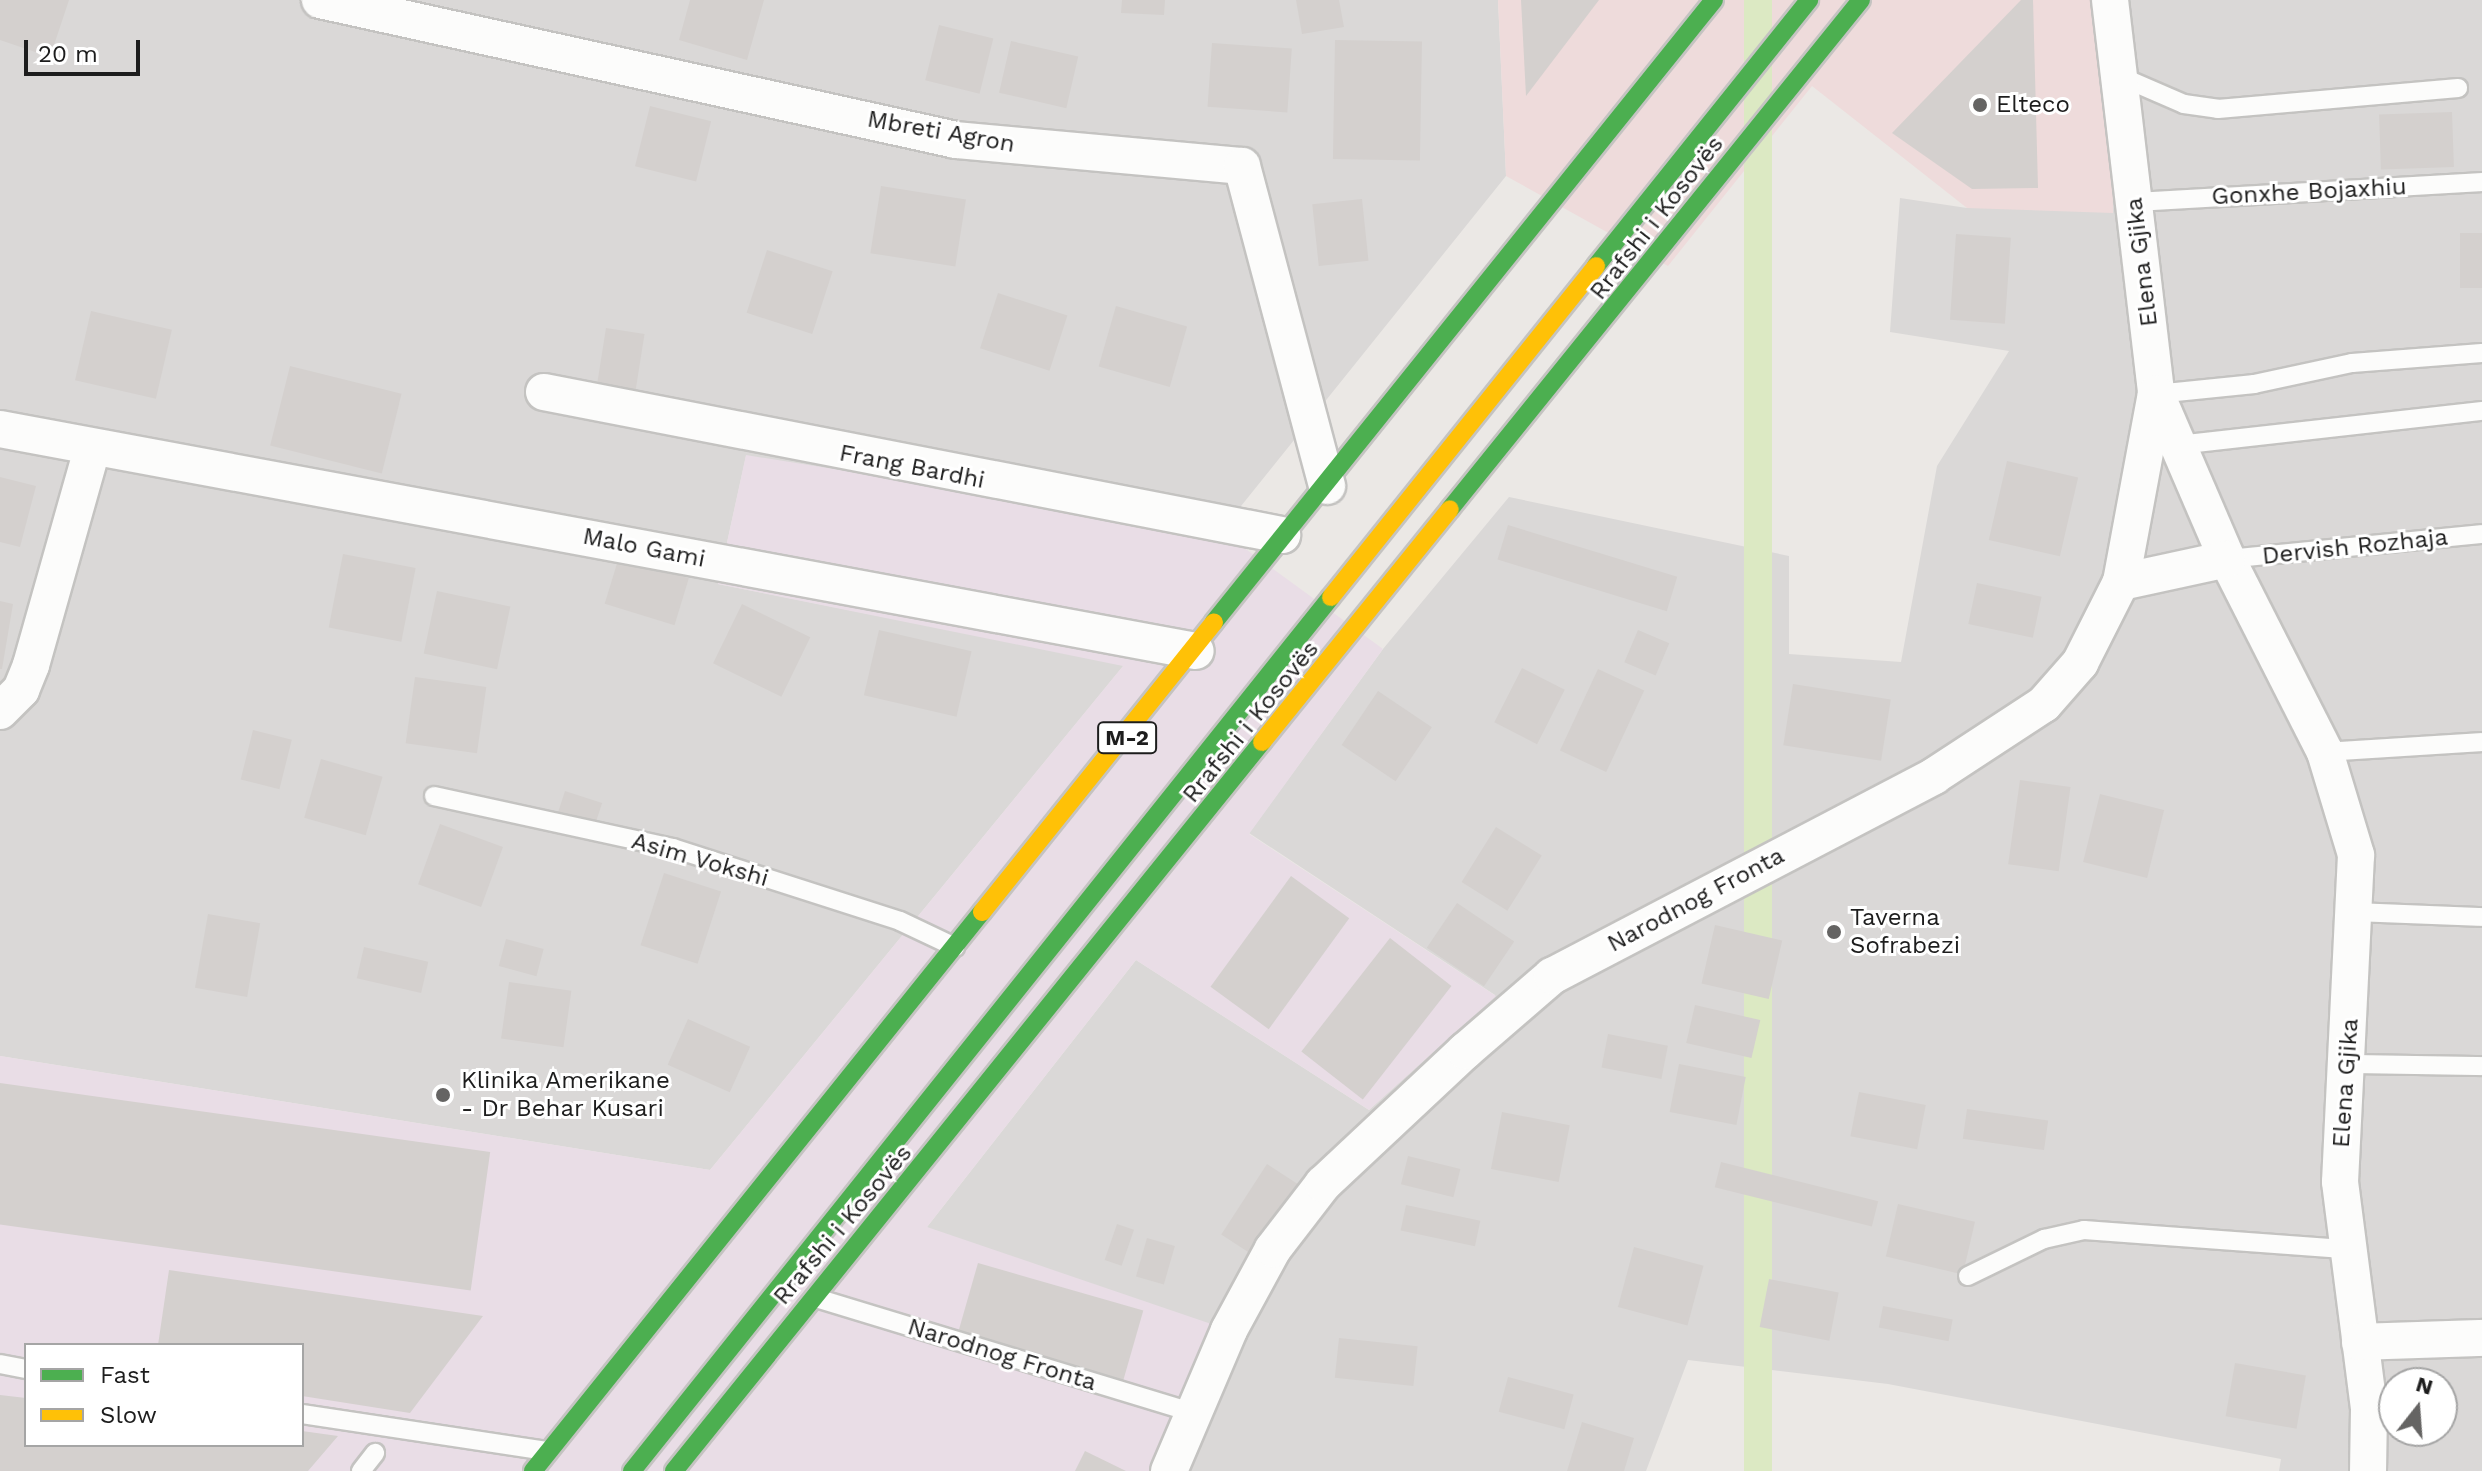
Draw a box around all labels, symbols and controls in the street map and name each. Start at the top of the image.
scale bar [28,24,144,74]
text: 20 m [38,40,98,68]
place label: Elteco [1996,91,2070,119]
marker: Elteco [1971,96,1989,114]
street label: Mbreti Agron [865,105,1017,159]
street label: Rrafshi i Kosovës [1584,130,1730,306]
street label: Gonxhe Bojaxhiu [2211,173,2407,211]
street label: Elena Gjika [2120,196,2164,328]
street label: Frang Bardhi [837,439,987,495]
street label: Malo Gami [580,522,708,574]
street label: Dervish Rozhaja [2261,523,2449,571]
street label: Rrafshi i Kosovës [1177,635,1325,809]
road number: M-2 [1097,720,1157,756]
street label: Asim Vokshi [628,827,772,893]
street label: Narodnog Fronta [1603,841,1789,959]
place label: Taverna Sofrabezi [1850,904,1960,960]
marker: Taverna Sofrabezi [1825,923,1843,941]
street label: Elena Gjika [2327,1017,2365,1149]
place label: Klinika Amerikane - Dr Behar Kusari [461,1067,671,1123]
marker: Klinika Amerikane - Dr Behar Kusari [432,1084,454,1106]
street label: Rrafshi i Kosovës [768,1139,918,1311]
street label: Narodnog Fronta [904,1313,1100,1397]
legend [24,1343,304,1447]
text: Fast [100,1361,150,1389]
north arrow [2378,1367,2458,1447]
text: N [2413,1371,2436,1400]
text: Slow [100,1401,157,1429]

